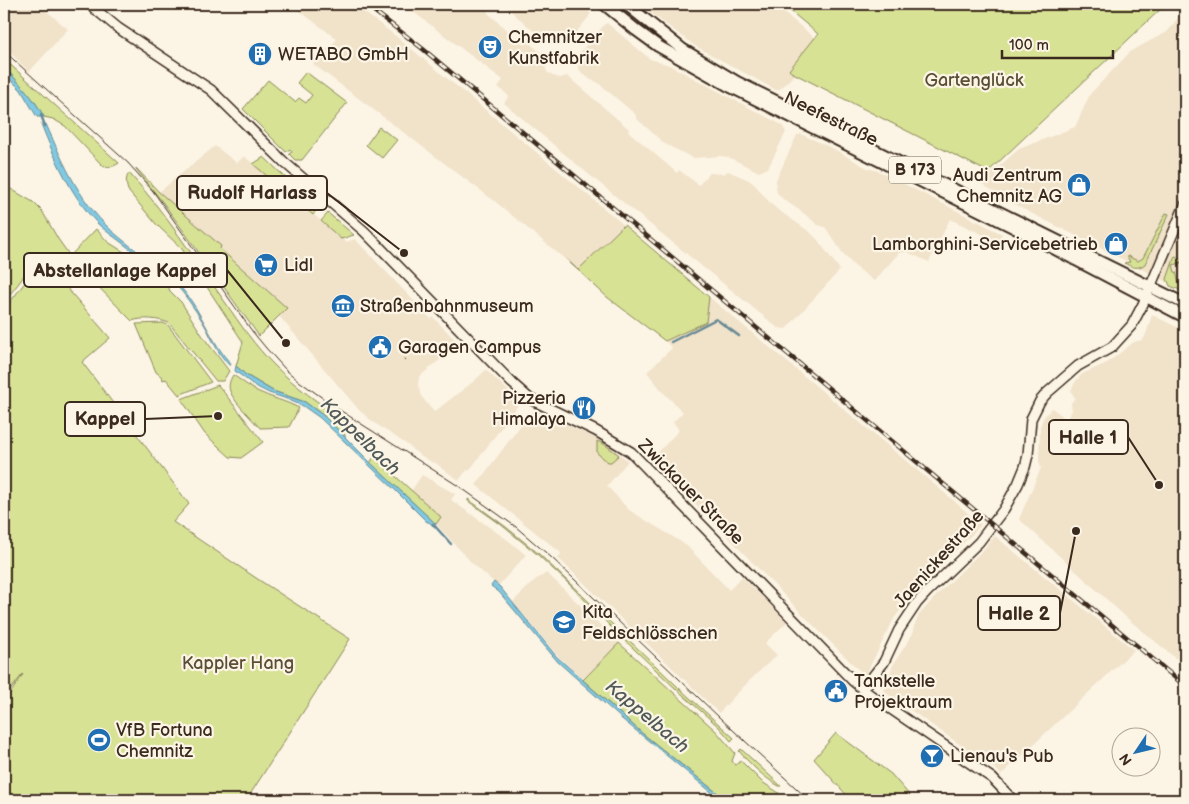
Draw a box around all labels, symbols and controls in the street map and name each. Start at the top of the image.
place label: Chemnitzer Kunstfabrik [508,27,602,69]
scale bar [1002,28,1113,60]
theatre icon: Chemnitzer Kunstfabrik [477,34,503,60]
text: 100 m [1009,36,1049,55]
building icon: WETABO GmbH [247,41,273,67]
place label: WETABO GmbH [278,44,409,65]
park label: Gartenglück [924,70,1024,91]
street label: Neefestraße [781,87,882,151]
road number: B 173 [889,156,941,184]
place label: Audi Zentrum Chemnitz AG [953,165,1062,207]
shop icon: Audi Zentrum Chemnitz AG [1066,172,1092,198]
callout: Rudolf Harlass [177,176,327,210]
text: Rudolf Harlass [187,182,317,205]
shop icon: Lamborghini-Servicebetrieb [1103,231,1129,257]
place label: Lamborghini-Servicebetrieb [872,234,1098,255]
supermarket icon: Lidl [253,252,279,278]
callout: Abstellanlage Kappel [24,253,227,287]
place label: Lidl [284,255,313,276]
text: Abstellanlage Kappel [32,260,217,283]
museum icon: Straßenbahnmuseum [330,293,356,319]
place label: Straßenbahnmuseum [360,296,534,317]
public building icon: Garagen Campus [367,334,393,360]
place label: Garagen Campus [398,337,541,358]
place label: Pizzeria Himalaya [492,388,566,430]
water label: Kappelbach [315,393,405,481]
restaurant icon: Pizzeria Himalaya [571,395,597,421]
callout: Kappel [65,402,145,436]
text: Kappel [75,408,135,431]
callout: Halle 1 [1049,420,1128,454]
text: Halle 1 [1059,427,1117,450]
street label: Zwickauer Straße [633,434,748,549]
street label: Jaenickestraße [890,505,989,612]
callout: Halle 2 [978,596,1060,630]
place label: Kita Feldschlösschen [582,602,718,644]
text: Halle 2 [988,603,1051,626]
school or university icon: Kita Feldschlösschen [551,609,577,635]
park label: Kappler Hang [182,653,294,674]
place label: Tankstelle Projektraum [854,671,952,713]
water label: Kappelbach [601,675,693,759]
public building icon: Tankstelle Projektraum [823,678,849,704]
place label: VfB Fortuna Chemnitz [116,720,213,762]
north arrow [1112,726,1162,776]
sports icon: VfB Fortuna Chemnitz [86,727,112,753]
bar icon: Lienau's Pub [919,743,945,769]
place label: Lienau's Pub [950,746,1054,767]
text: N [1116,750,1136,768]

